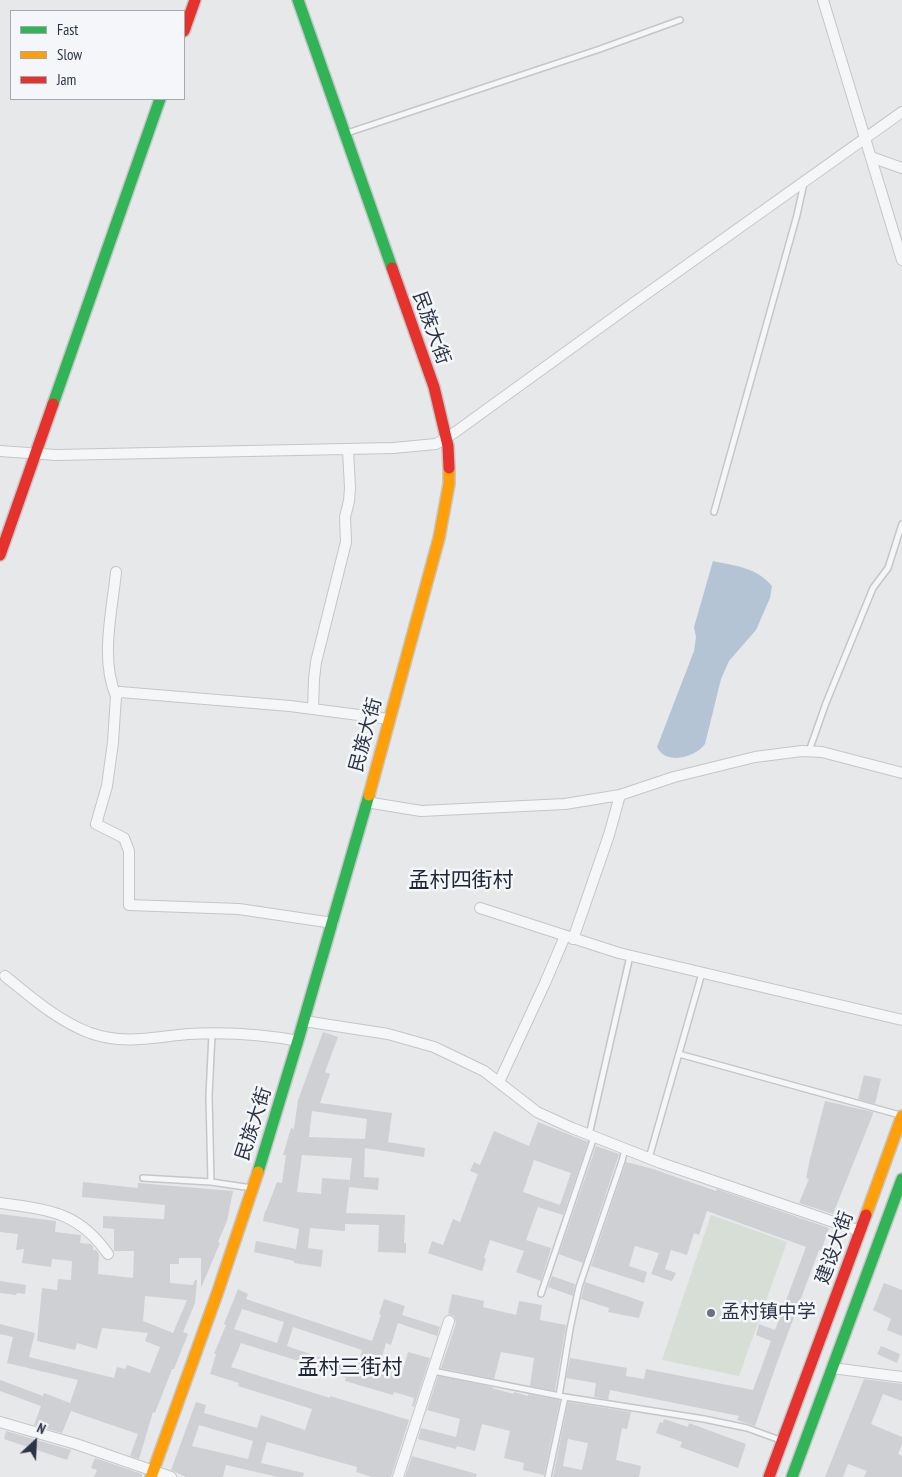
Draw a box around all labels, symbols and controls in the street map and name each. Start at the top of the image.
legend [10,10,185,100]
text: Fast [57,20,78,39]
text: Slow [57,45,82,64]
text: Jam [57,70,76,89]
street label: 民族大街 [407,288,455,368]
street label: 民族大街 [345,695,387,775]
district label: 孟村四街村 [409,868,513,894]
street label: 民族大街 [231,1084,277,1164]
street label: 建设大街 [811,1208,859,1288]
place label: 孟村镇中学 [721,1302,816,1324]
marker: 孟村镇中学 [705,1307,717,1319]
district label: 孟村三街村 [298,1355,402,1381]
north arrow [10,1417,60,1467]
text: N [34,1419,49,1438]

